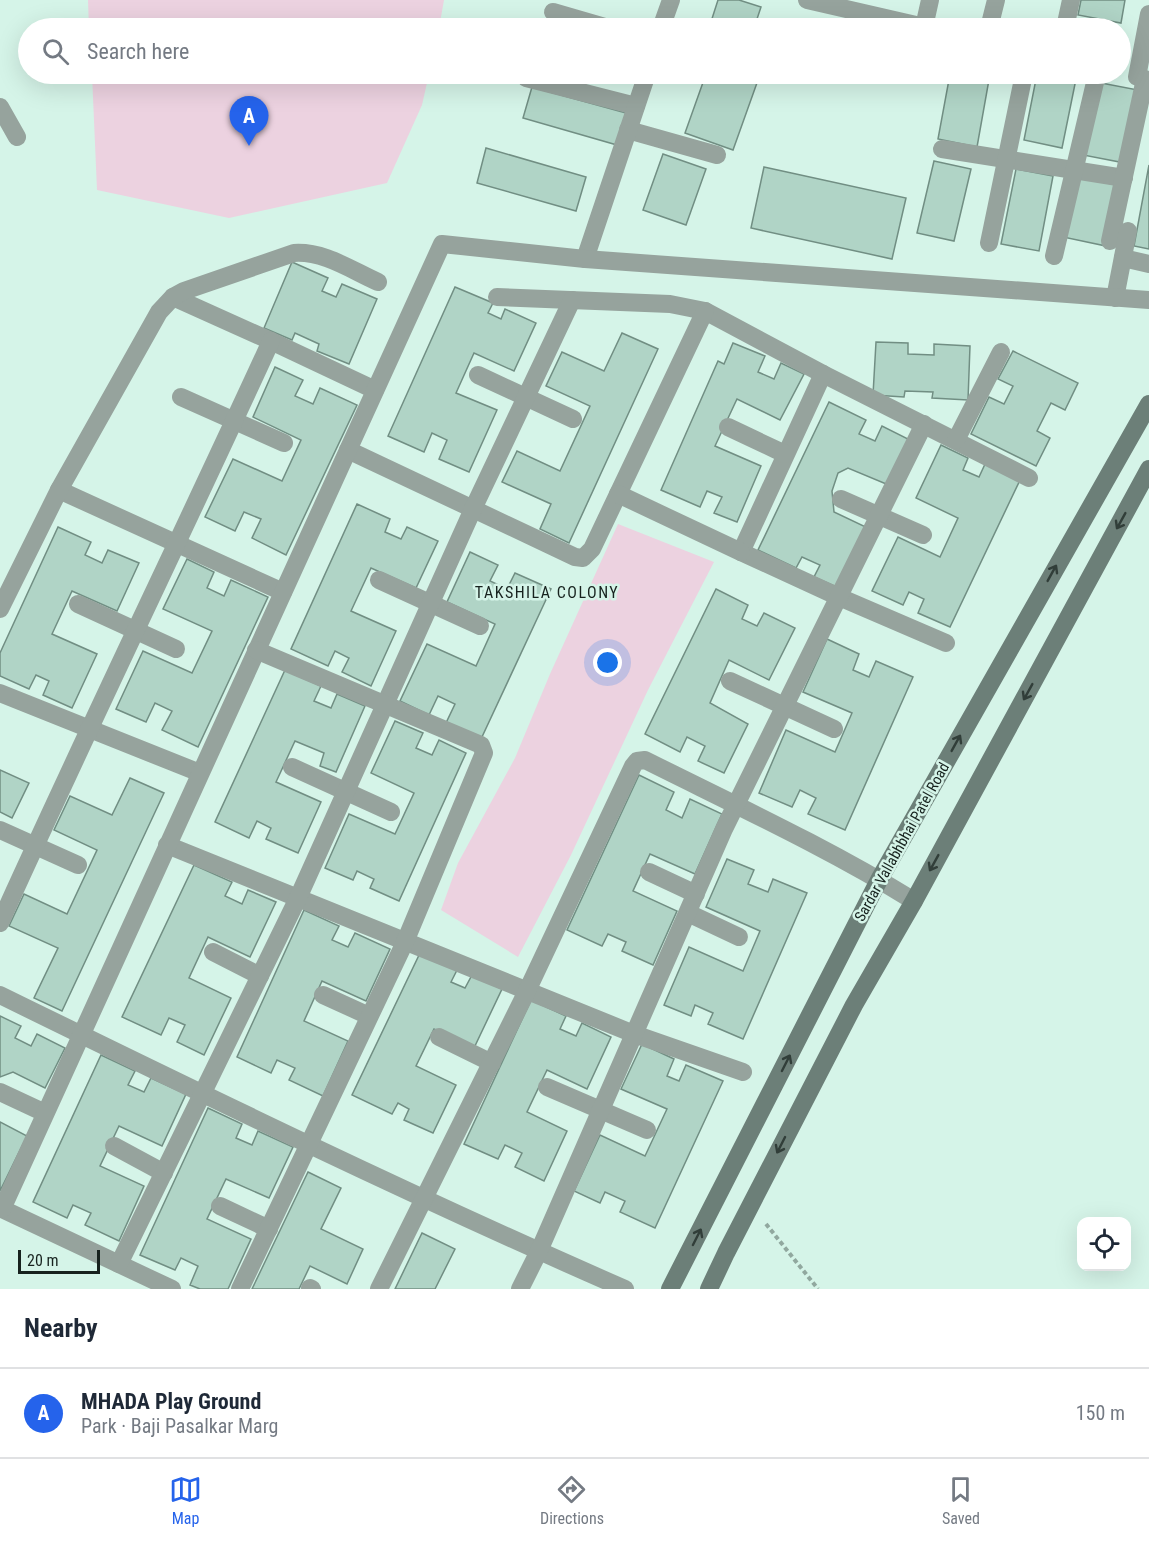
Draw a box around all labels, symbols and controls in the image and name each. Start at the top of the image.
search box [18,18,1131,84]
icon: search [39,35,72,68]
text: Search here [87,39,189,64]
pin: A [230,96,268,146]
one-way arrow [1115,511,1126,529]
one-way arrow [1046,565,1058,582]
district label: TAKSHILA COLONY [475,583,619,602]
your location [593,648,622,677]
one-way arrow [1022,683,1034,700]
one-way arrow [950,735,962,752]
street label: Sardar Vallabhbhai Patel Road [851,760,953,924]
one-way arrow [928,854,940,871]
one-way arrow [781,1055,792,1073]
one-way arrow [775,1136,786,1154]
map controls [1077,1217,1131,1271]
button: locate [1077,1217,1131,1271]
one-way arrow [691,1229,703,1246]
scale bar [18,1247,100,1274]
text: 20 m [27,1251,59,1270]
text: Nearby [24,1313,98,1343]
text: MHADA Play Ground [81,1389,261,1414]
text: A [38,1401,49,1425]
text: 150 m [1076,1401,1125,1425]
text: Park · Baji Pasalkar Marg [81,1414,278,1438]
tab: Map [169,1473,202,1528]
tab: Directions [540,1473,604,1528]
tab: Saved [942,1473,980,1528]

